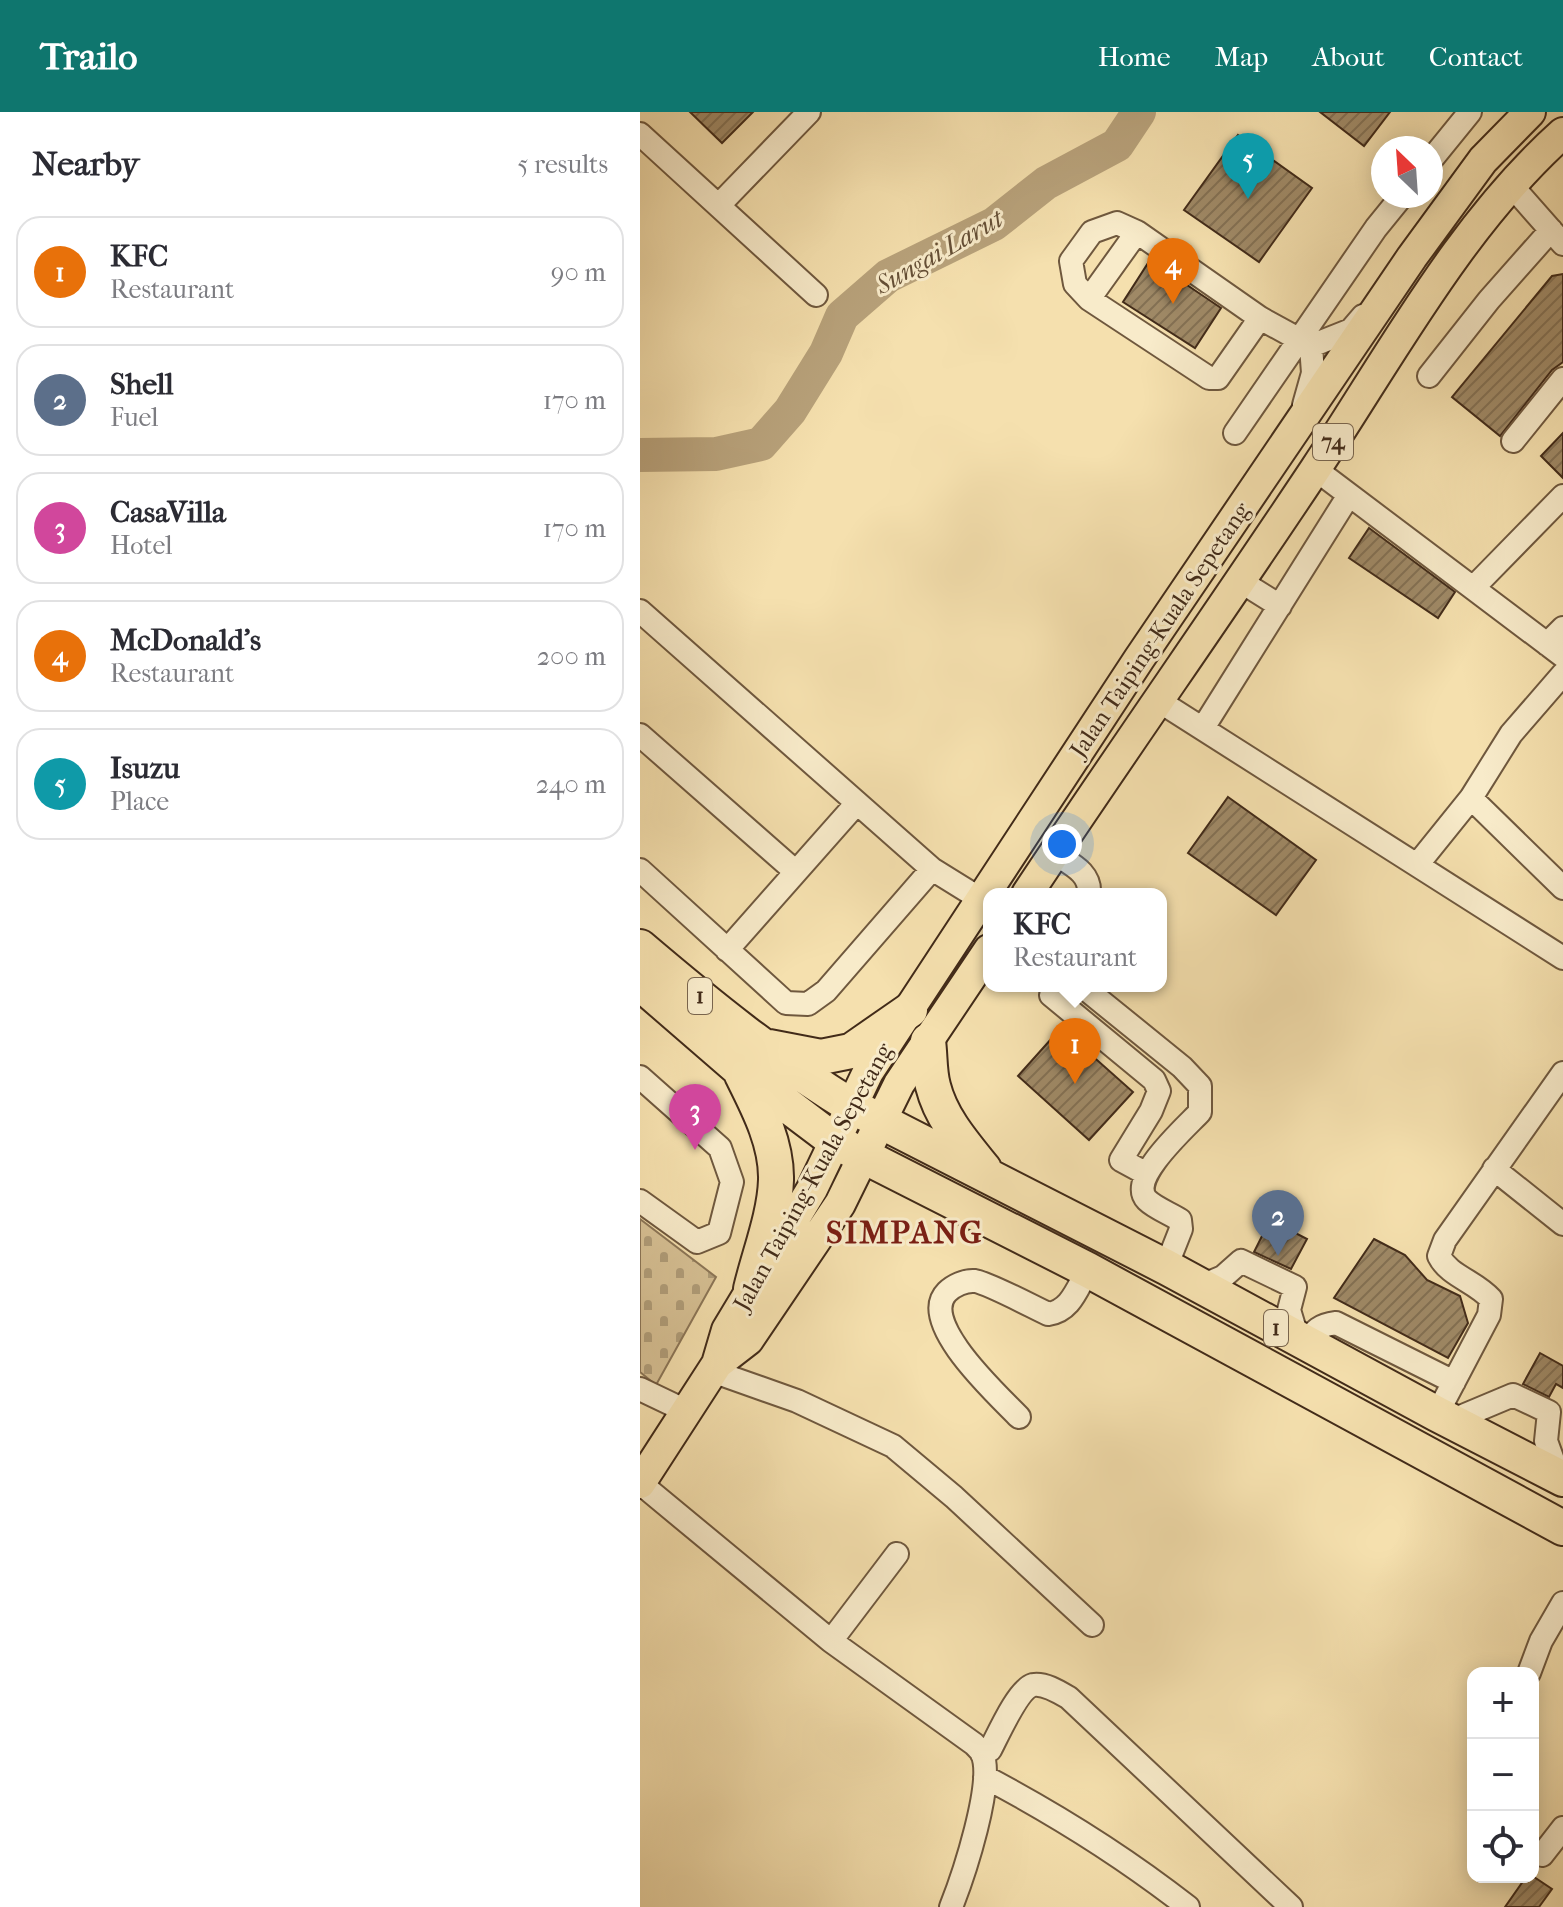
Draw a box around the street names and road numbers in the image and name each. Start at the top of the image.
road number: 74 [1313,424,1353,460]
street label: Jalan Taiping-Kuala Sepetang [1063,496,1257,765]
road number: 1 [688,978,712,1014]
street label: Jalan Taiping-Kuala Sepetang [727,1037,899,1318]
road number: 1 [1264,1310,1288,1346]

